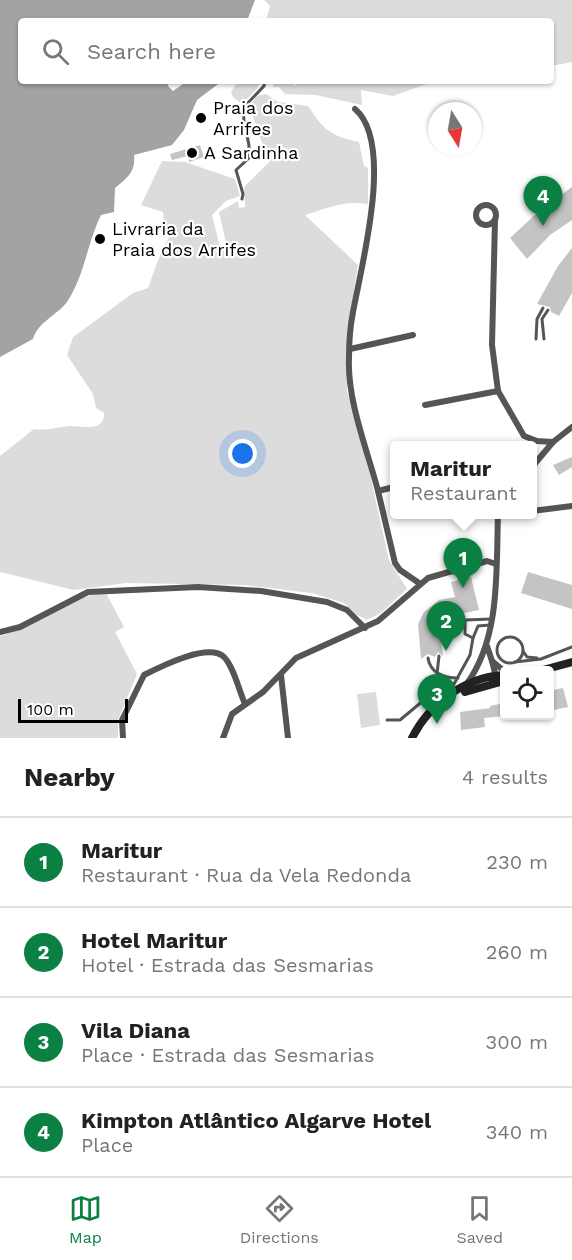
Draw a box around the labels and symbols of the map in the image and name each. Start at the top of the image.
place label: Praia dos Arrifes [213,97,294,139]
north arrow [428,102,482,156]
marker: Praia dos Arrifes [194,111,208,125]
place label: A Sardinha [204,142,298,163]
marker: A Sardinha [185,146,199,160]
pin: 4 [524,176,562,226]
place label: Livraria da Praia dos Arrifes [112,218,256,260]
marker: Livraria da Praia dos Arrifes [93,232,107,246]
your location [228,439,257,468]
pin: 1 [444,538,482,588]
pin: 2 [426,602,466,651]
pin: 3 [418,674,456,724]
scale bar [18,696,128,724]

